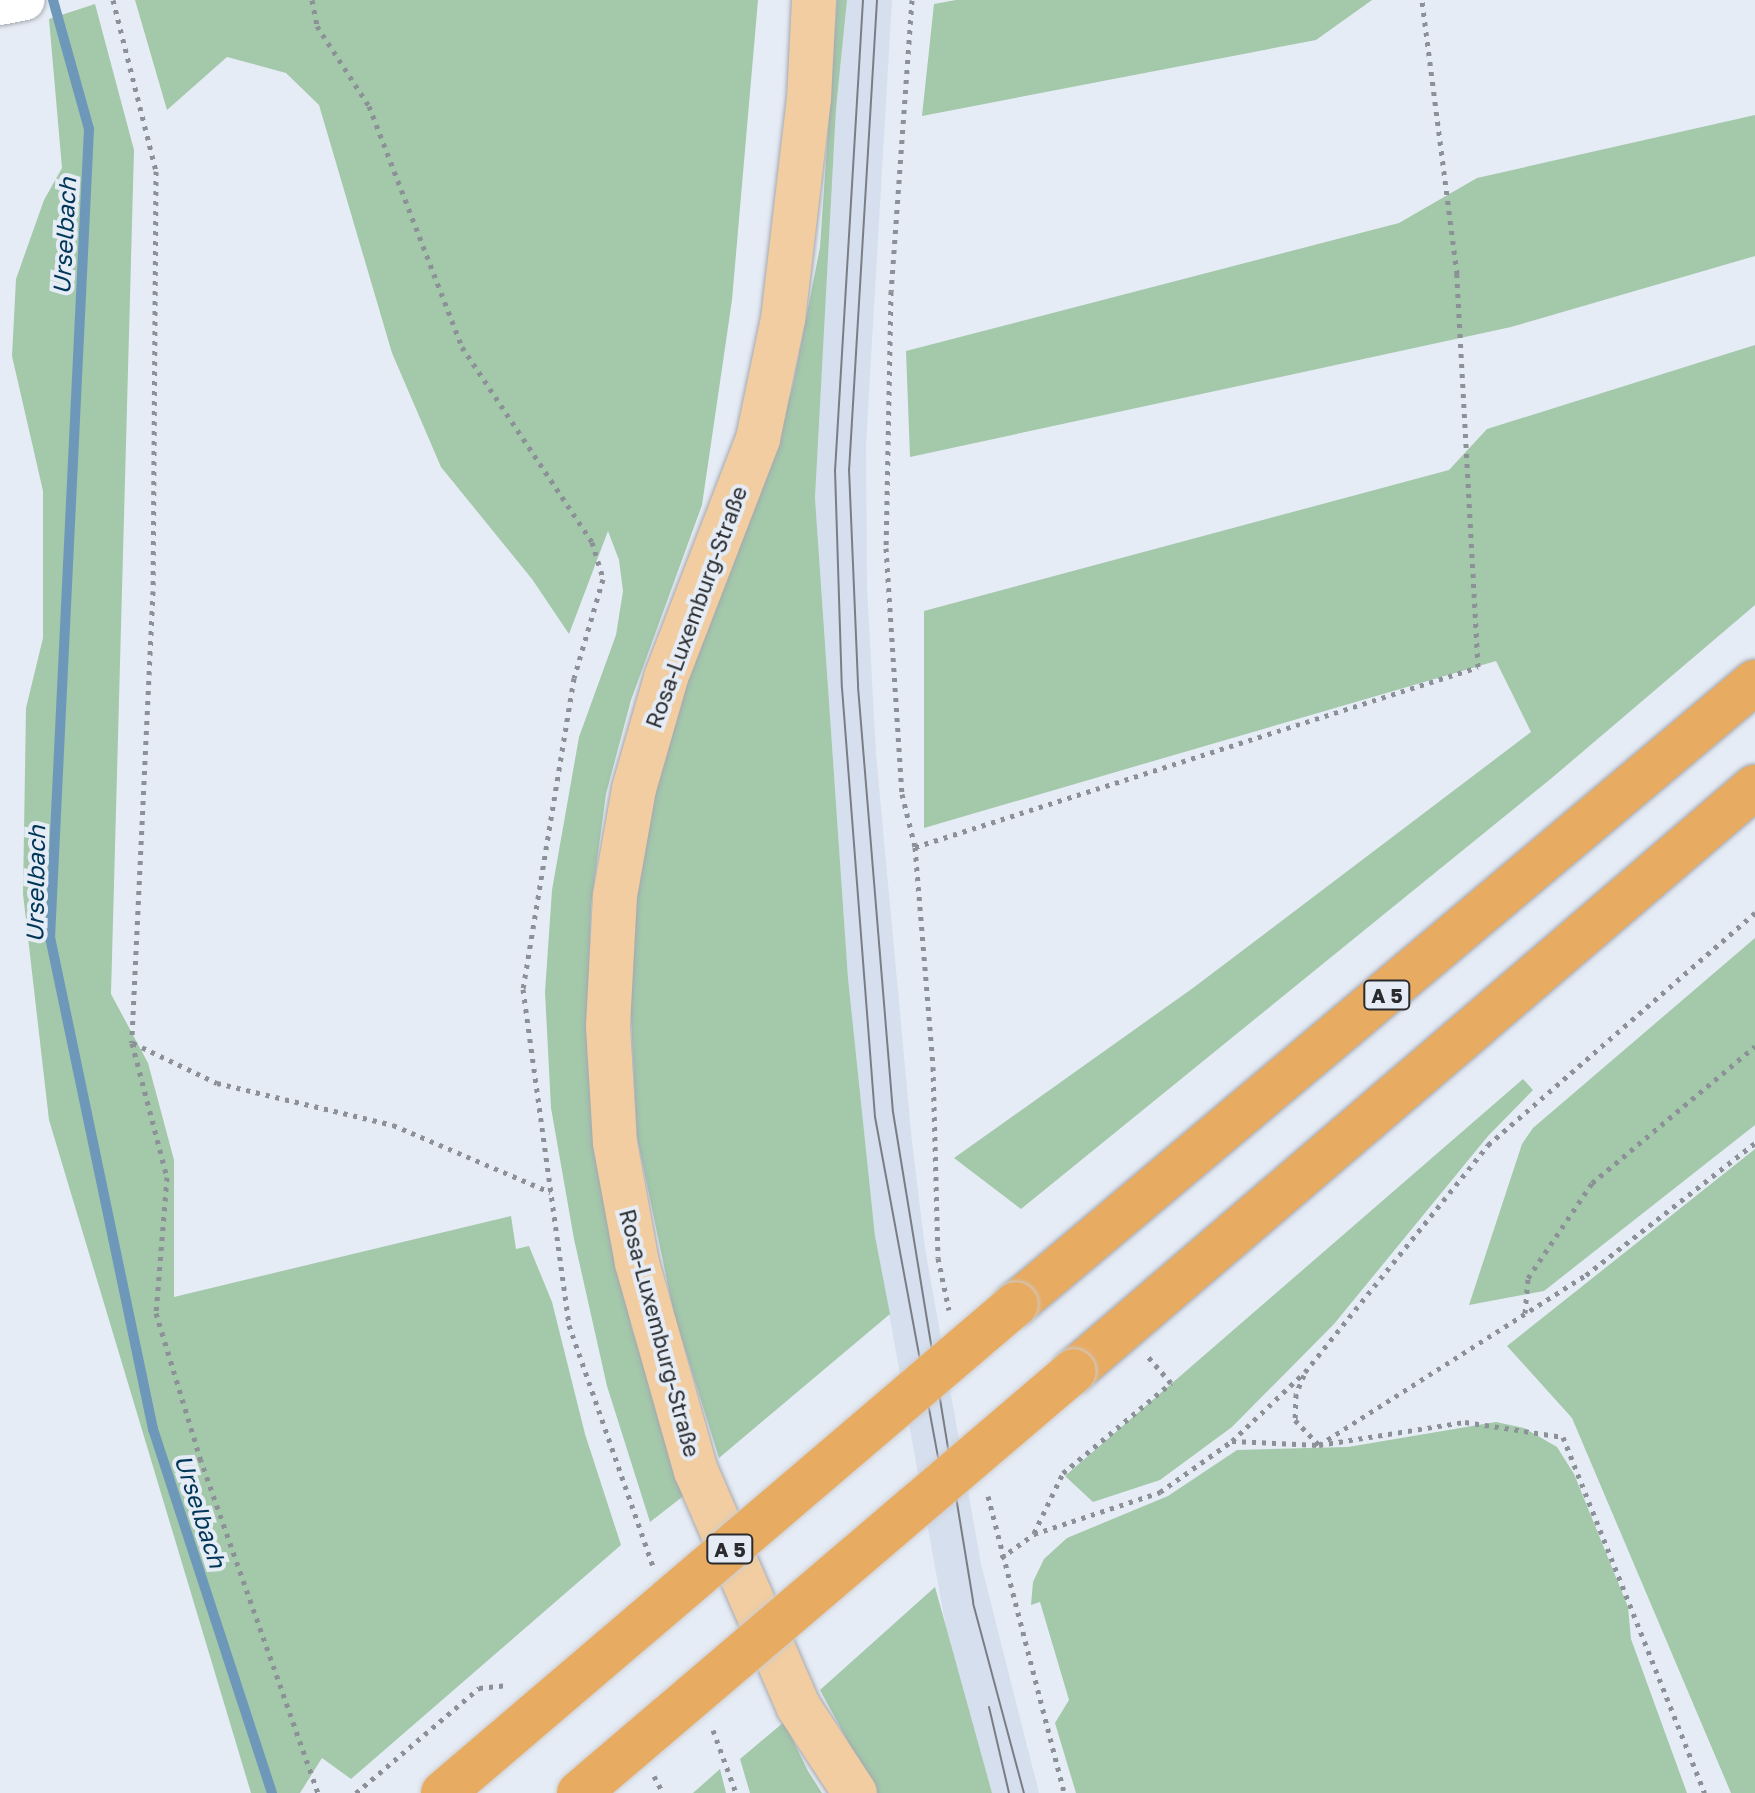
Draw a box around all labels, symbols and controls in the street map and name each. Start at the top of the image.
water label: Urselbach [47,177,81,295]
street label: Rosa-Luxemburg-Straße [640,482,752,732]
water label: Urselbach [20,825,50,943]
road number: A 5 [1363,979,1411,1011]
street label: Rosa-Luxemburg-Straße [614,1206,706,1460]
water label: Urselbach [169,1451,233,1571]
road number: A 5 [706,1533,754,1565]

